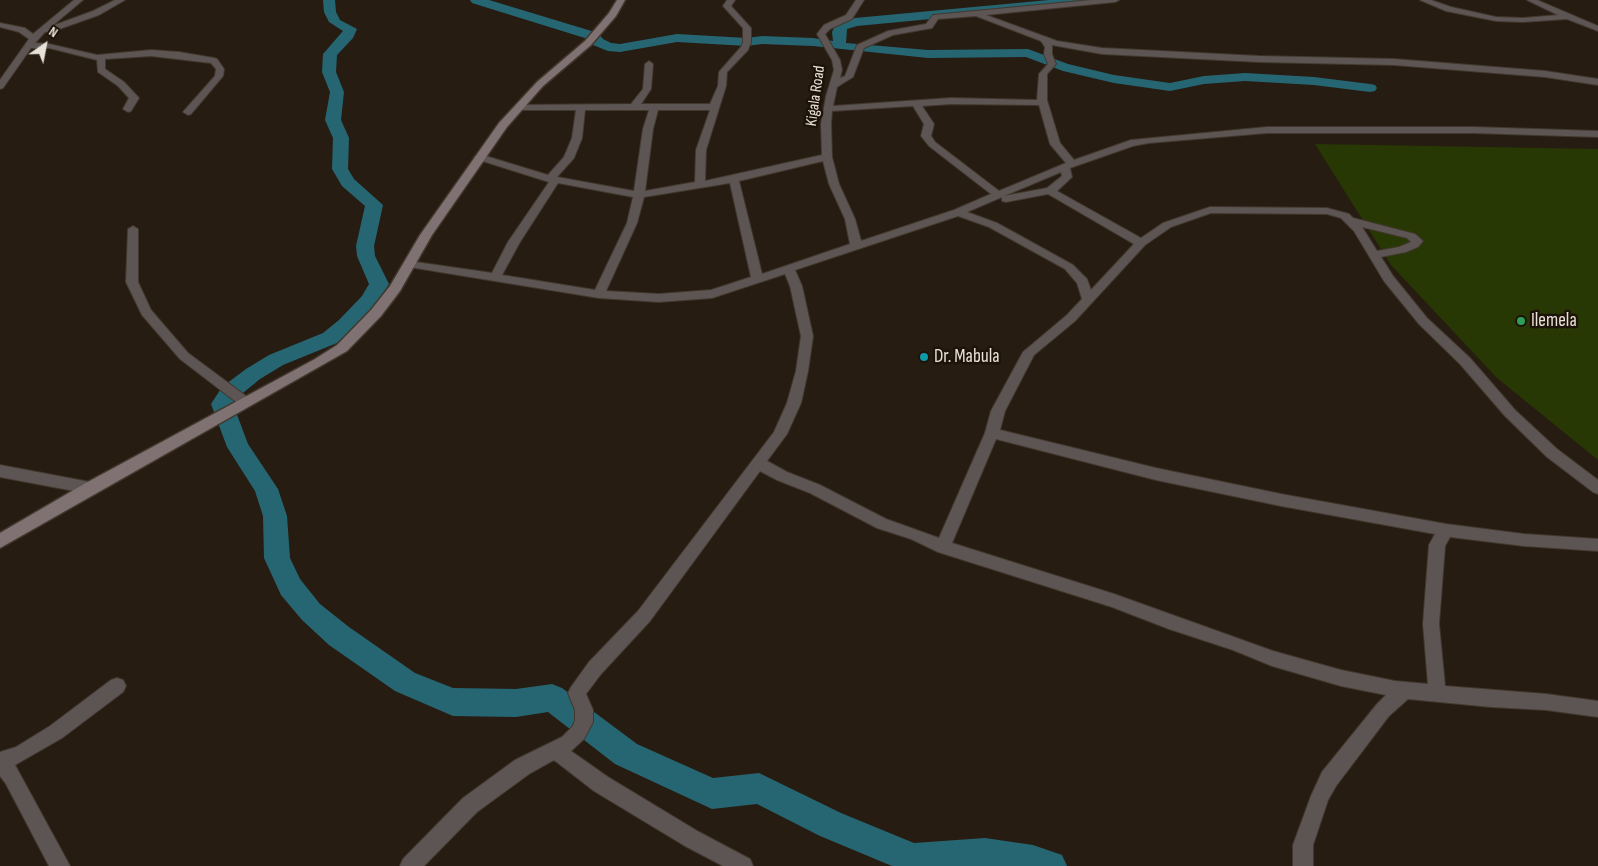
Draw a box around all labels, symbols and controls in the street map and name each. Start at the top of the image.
north arrow [20,20,70,70]
text: N [46,23,61,41]
street label: Kigala Road [802,64,830,128]
place label: Ilemela [1531,310,1577,332]
marker: Ilemela [1515,315,1527,327]
place label: Dr. Mabula [934,346,1000,368]
marker: Dr. Mabula [918,351,930,363]

